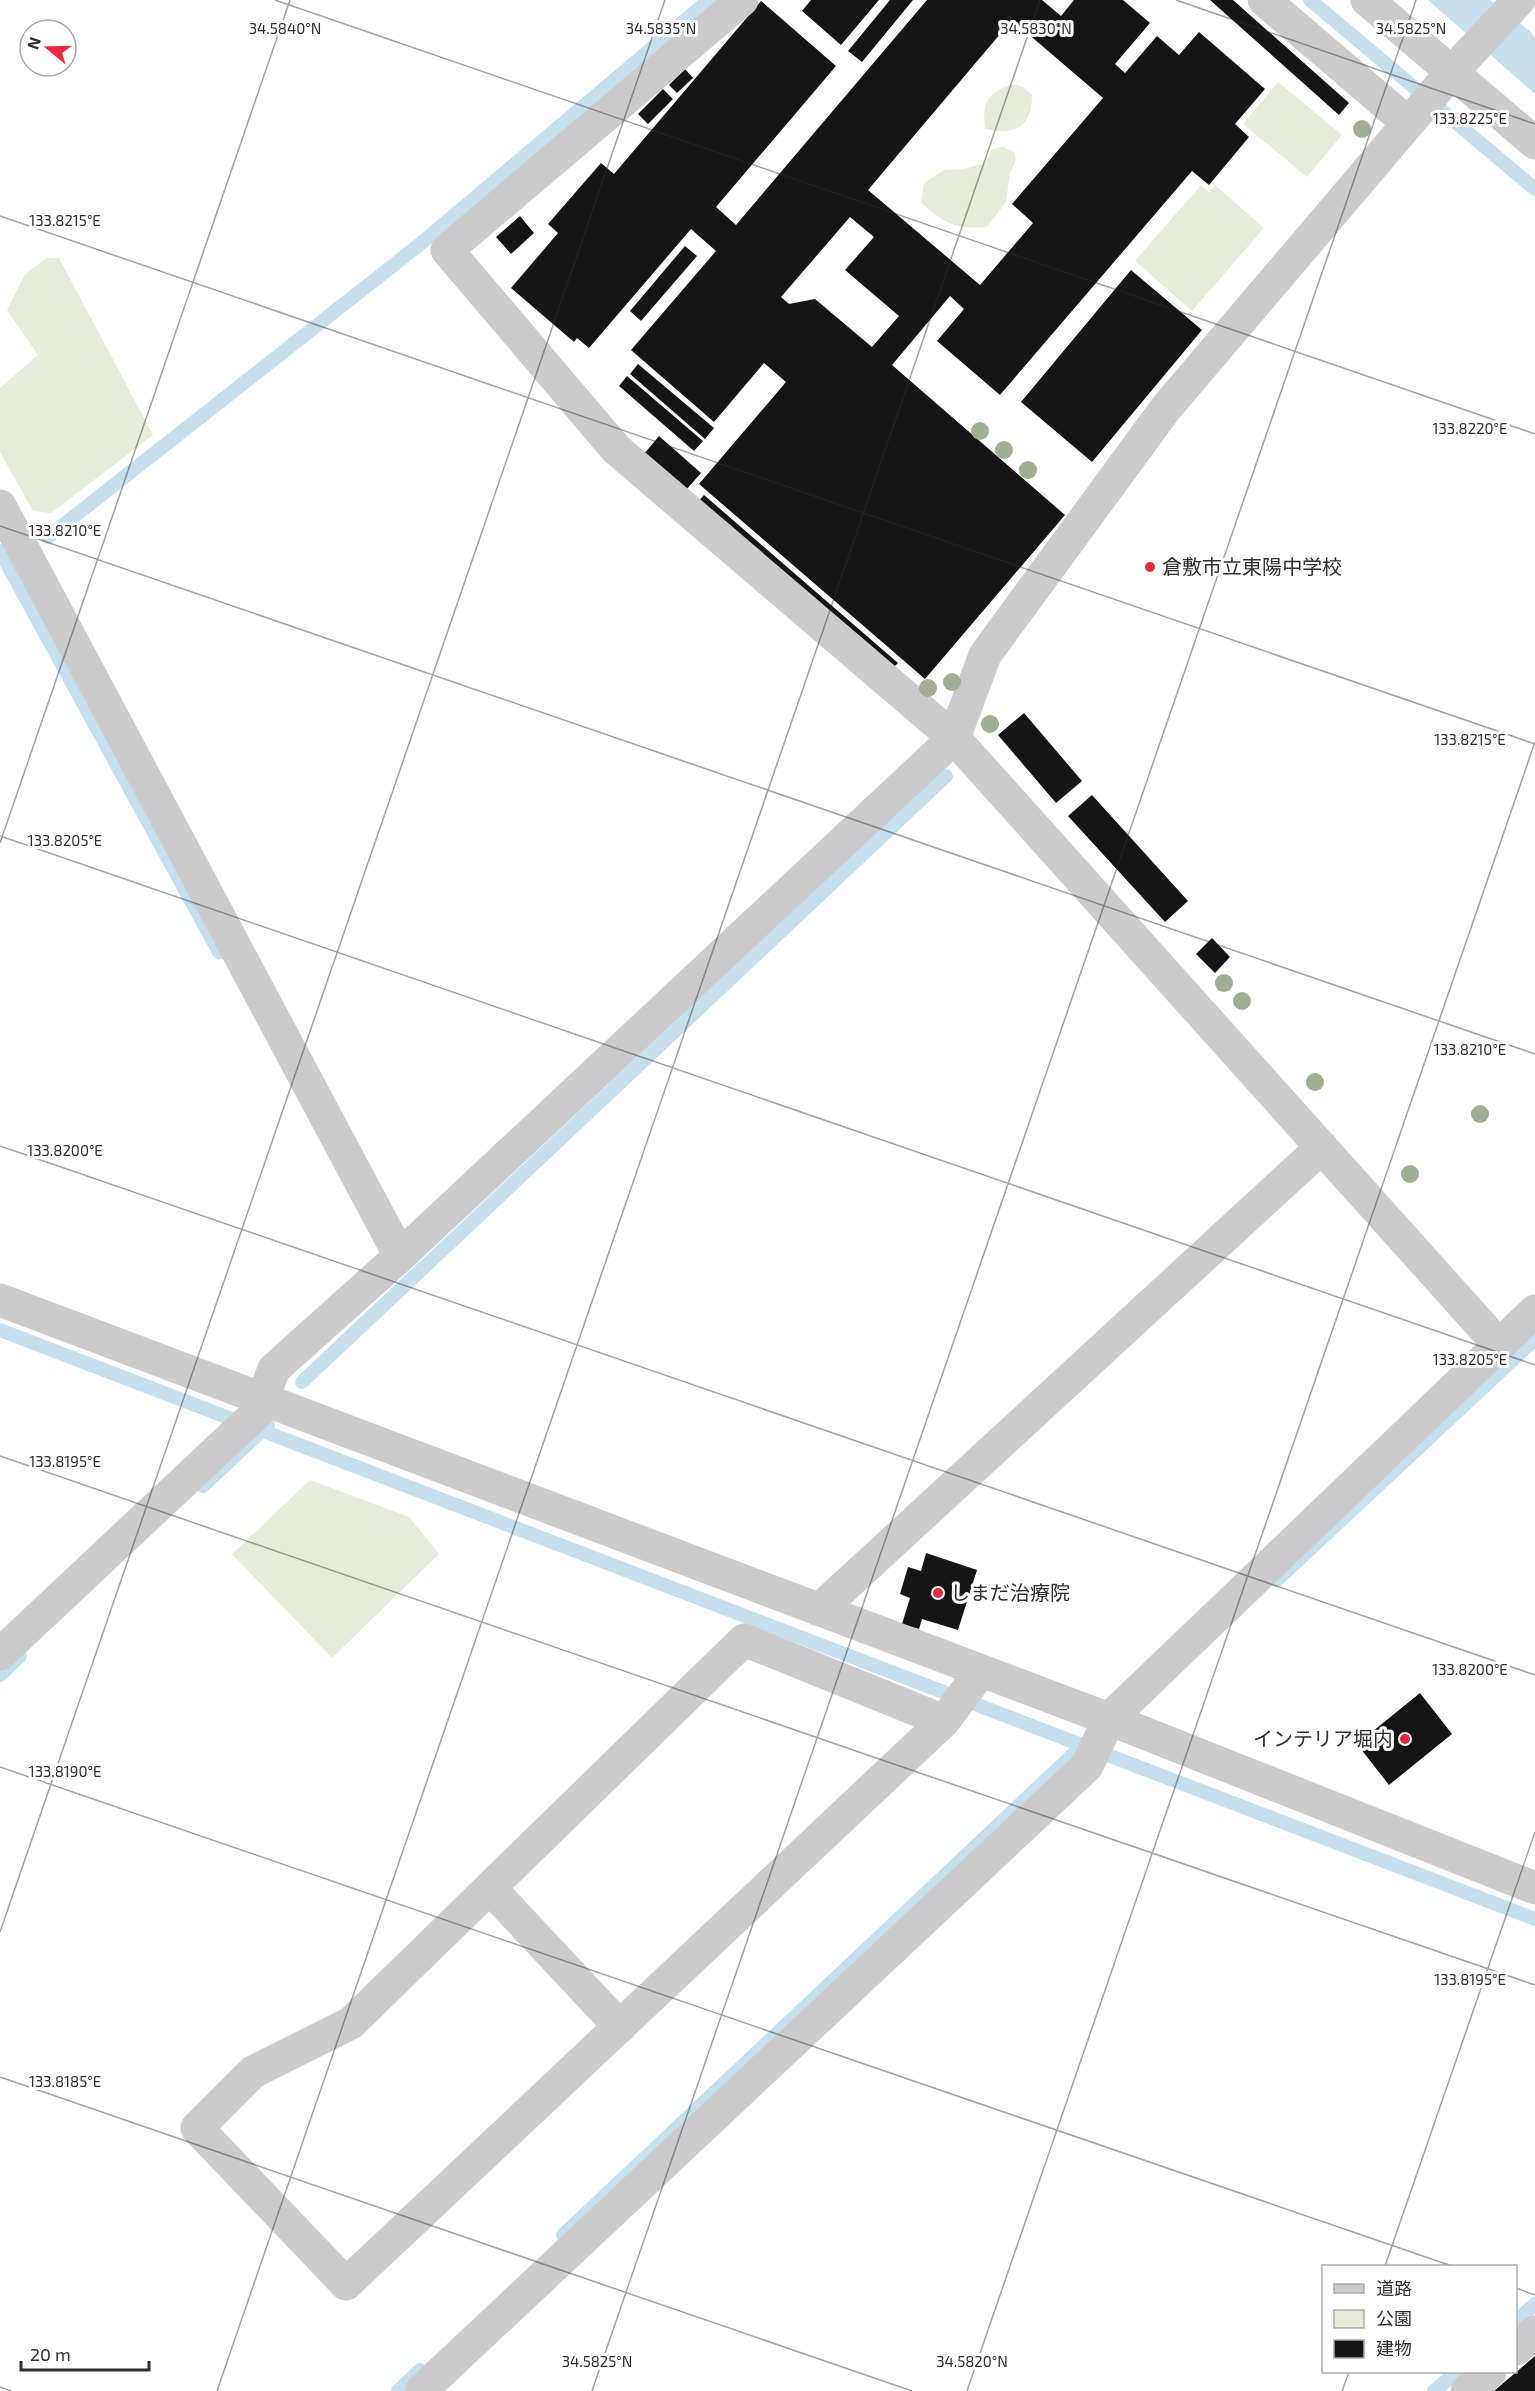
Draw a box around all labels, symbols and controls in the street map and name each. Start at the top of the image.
north arrow [18,18,78,78]
text: 34.5840°N [249,19,321,37]
text: 34.5835°N [626,19,696,37]
text: 34.5830°N [1000,19,1072,37]
text: 34.5825°N [1376,19,1446,37]
text: N [22,34,44,52]
text: 133.8225°E [1433,109,1507,127]
text: 133.8215°E [29,211,101,229]
text: 133.8220°E [1433,419,1507,437]
text: 133.8210°E [29,521,101,539]
place label: 倉敷市立東陽中学校 [1162,554,1342,578]
marker: 倉敷市立東陽中学校 [1143,560,1157,574]
text: 133.8215°E [1434,730,1506,748]
text: 133.8205°E [28,831,102,849]
text: 133.8210°E [1434,1040,1506,1058]
text: 133.8200°E [27,1141,103,1159]
text: 133.8205°E [1433,1350,1507,1368]
text: 133.8195°E [29,1452,101,1470]
place label: しまだ治療院 [950,1580,1070,1604]
marker: しまだ治療院 [931,1586,945,1600]
text: 133.8200°E [1432,1660,1508,1678]
place label: インテリア堀内 [1253,1726,1393,1750]
marker: インテリア堀内 [1398,1732,1412,1746]
text: 133.8190°E [29,1762,101,1780]
text: 133.8195°E [1434,1970,1506,1988]
text: 133.8185°E [29,2072,101,2090]
legend [1322,2265,1517,2373]
text: 道路 [1376,2277,1412,2299]
text: 公園 [1376,2307,1412,2329]
scale bar [21,2334,148,2372]
text: 建物 [1376,2337,1412,2359]
text: 20 m [30,2343,71,2365]
text: 34.5825°N [562,2352,632,2370]
text: 34.5820°N [936,2352,1008,2370]

